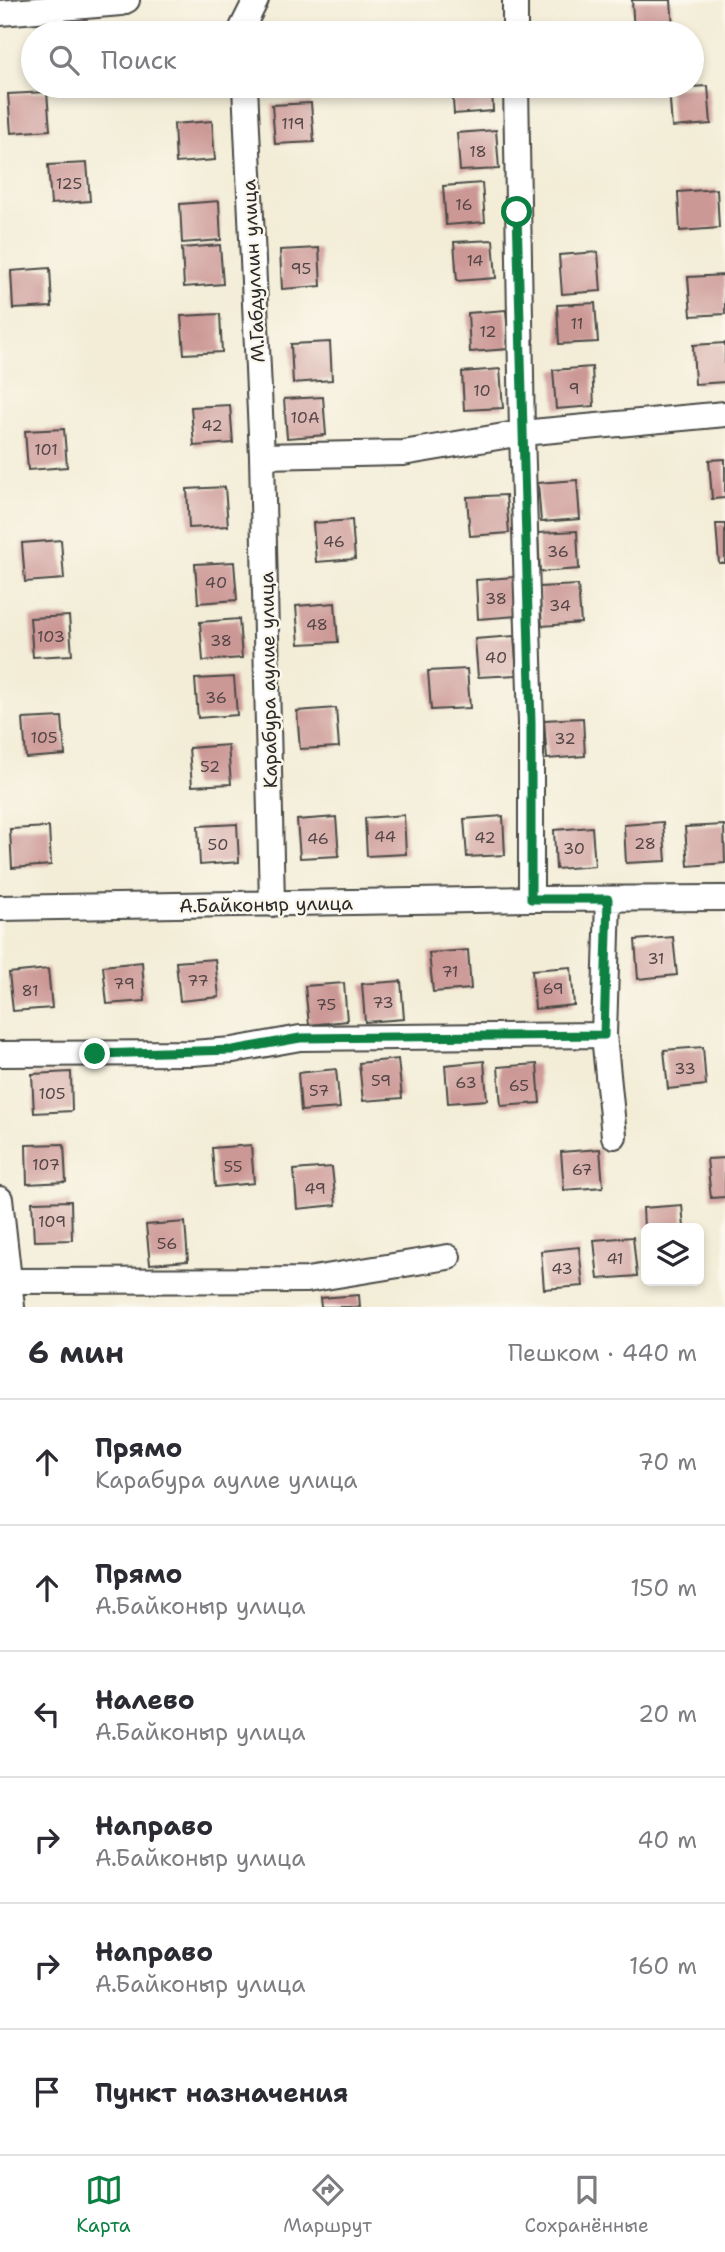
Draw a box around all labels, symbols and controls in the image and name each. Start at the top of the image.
search box [21,21,704,98]
icon: search [45,41,83,79]
text: Поиск [101,42,177,77]
house number: 119 [281,113,305,134]
house number: 18 [469,141,487,162]
house number: 125 [56,173,82,194]
street label: М.Габдуллин улица [236,179,271,363]
house number: 16 [455,194,473,215]
route start [501,196,532,227]
house number: 14 [466,250,484,271]
house number: 95 [291,258,311,279]
house number: 11 [571,313,583,334]
house number: 12 [479,321,497,342]
house number: 9 [568,378,580,399]
house number: 10 [473,380,491,401]
house number: 10А [290,407,320,428]
house number: 42 [201,415,223,436]
house number: 101 [34,439,58,460]
house number: 46 [323,531,345,552]
house number: 36 [547,541,569,562]
street label: Карабура аулие улица [254,571,283,789]
house number: 40 [205,572,227,593]
house number: 38 [485,588,507,609]
house number: 34 [549,595,571,616]
house number: 48 [306,614,328,635]
house number: 103 [37,626,65,647]
house number: 38 [210,630,232,651]
house number: 40 [485,647,507,668]
house number: 36 [205,687,227,708]
house number: 105 [30,727,58,748]
house number: 32 [554,728,576,749]
house number: 52 [200,756,220,777]
house number: 44 [374,826,396,847]
house number: 42 [474,827,496,848]
house number: 46 [307,828,329,849]
house number: 28 [634,833,656,854]
house number: 50 [208,834,228,855]
house number: 30 [563,838,585,859]
street label: А.Байконыр улица [179,890,353,919]
house number: 31 [647,948,665,969]
house number: 71 [441,961,459,982]
house number: 77 [187,970,209,991]
house number: 79 [113,973,135,994]
house number: 69 [542,978,564,999]
house number: 81 [21,980,39,1001]
house number: 73 [372,992,394,1013]
house number: 75 [316,994,336,1015]
route end [79,1038,110,1069]
house number: 33 [674,1058,696,1079]
house number: 59 [371,1070,391,1091]
house number: 63 [455,1072,477,1093]
house number: 65 [509,1075,529,1096]
house number: 57 [309,1080,329,1101]
house number: 105 [38,1083,66,1104]
house number: 107 [32,1154,60,1175]
house number: 55 [223,1156,243,1177]
house number: 67 [572,1159,592,1180]
house number: 49 [304,1178,326,1199]
house number: 109 [38,1211,66,1232]
map controls [641,1223,704,1286]
button: layers [641,1223,704,1286]
house number: 56 [157,1233,177,1254]
house number: 41 [606,1248,624,1269]
house number: 43 [551,1258,573,1279]
text: 6 мин [28,1332,124,1373]
text: Пешком · 440 m [508,1338,697,1368]
text: Прямо [95,1430,183,1465]
icon: ahead [28,1443,66,1481]
text: 70 m [638,1447,697,1477]
text: Карабура аулие улица [95,1465,358,1495]
text: Прямо [95,1556,183,1591]
icon: ahead [28,1569,66,1607]
text: 150 m [630,1573,697,1603]
text: А.Байконыр улица [95,1591,305,1621]
text: Налево [95,1682,195,1717]
icon: left [28,1695,66,1733]
text: 20 m [638,1699,697,1729]
text: А.Байконыр улица [95,1717,305,1747]
text: Направо [95,1808,213,1843]
icon: right [28,1821,66,1859]
text: 40 m [637,1825,697,1855]
text: А.Байконыр улица [95,1843,305,1873]
text: Направо [95,1934,213,1969]
icon: right [28,1947,66,1985]
text: 160 m [629,1951,697,1981]
text: А.Байконыр улица [95,1969,305,1999]
icon: arrive [28,2073,66,2111]
text: Пункт назначения [95,2075,348,2110]
tab: Карта [76,2171,131,2238]
tab: Маршрут [283,2171,372,2238]
tab: Сохранённые [525,2171,649,2238]

